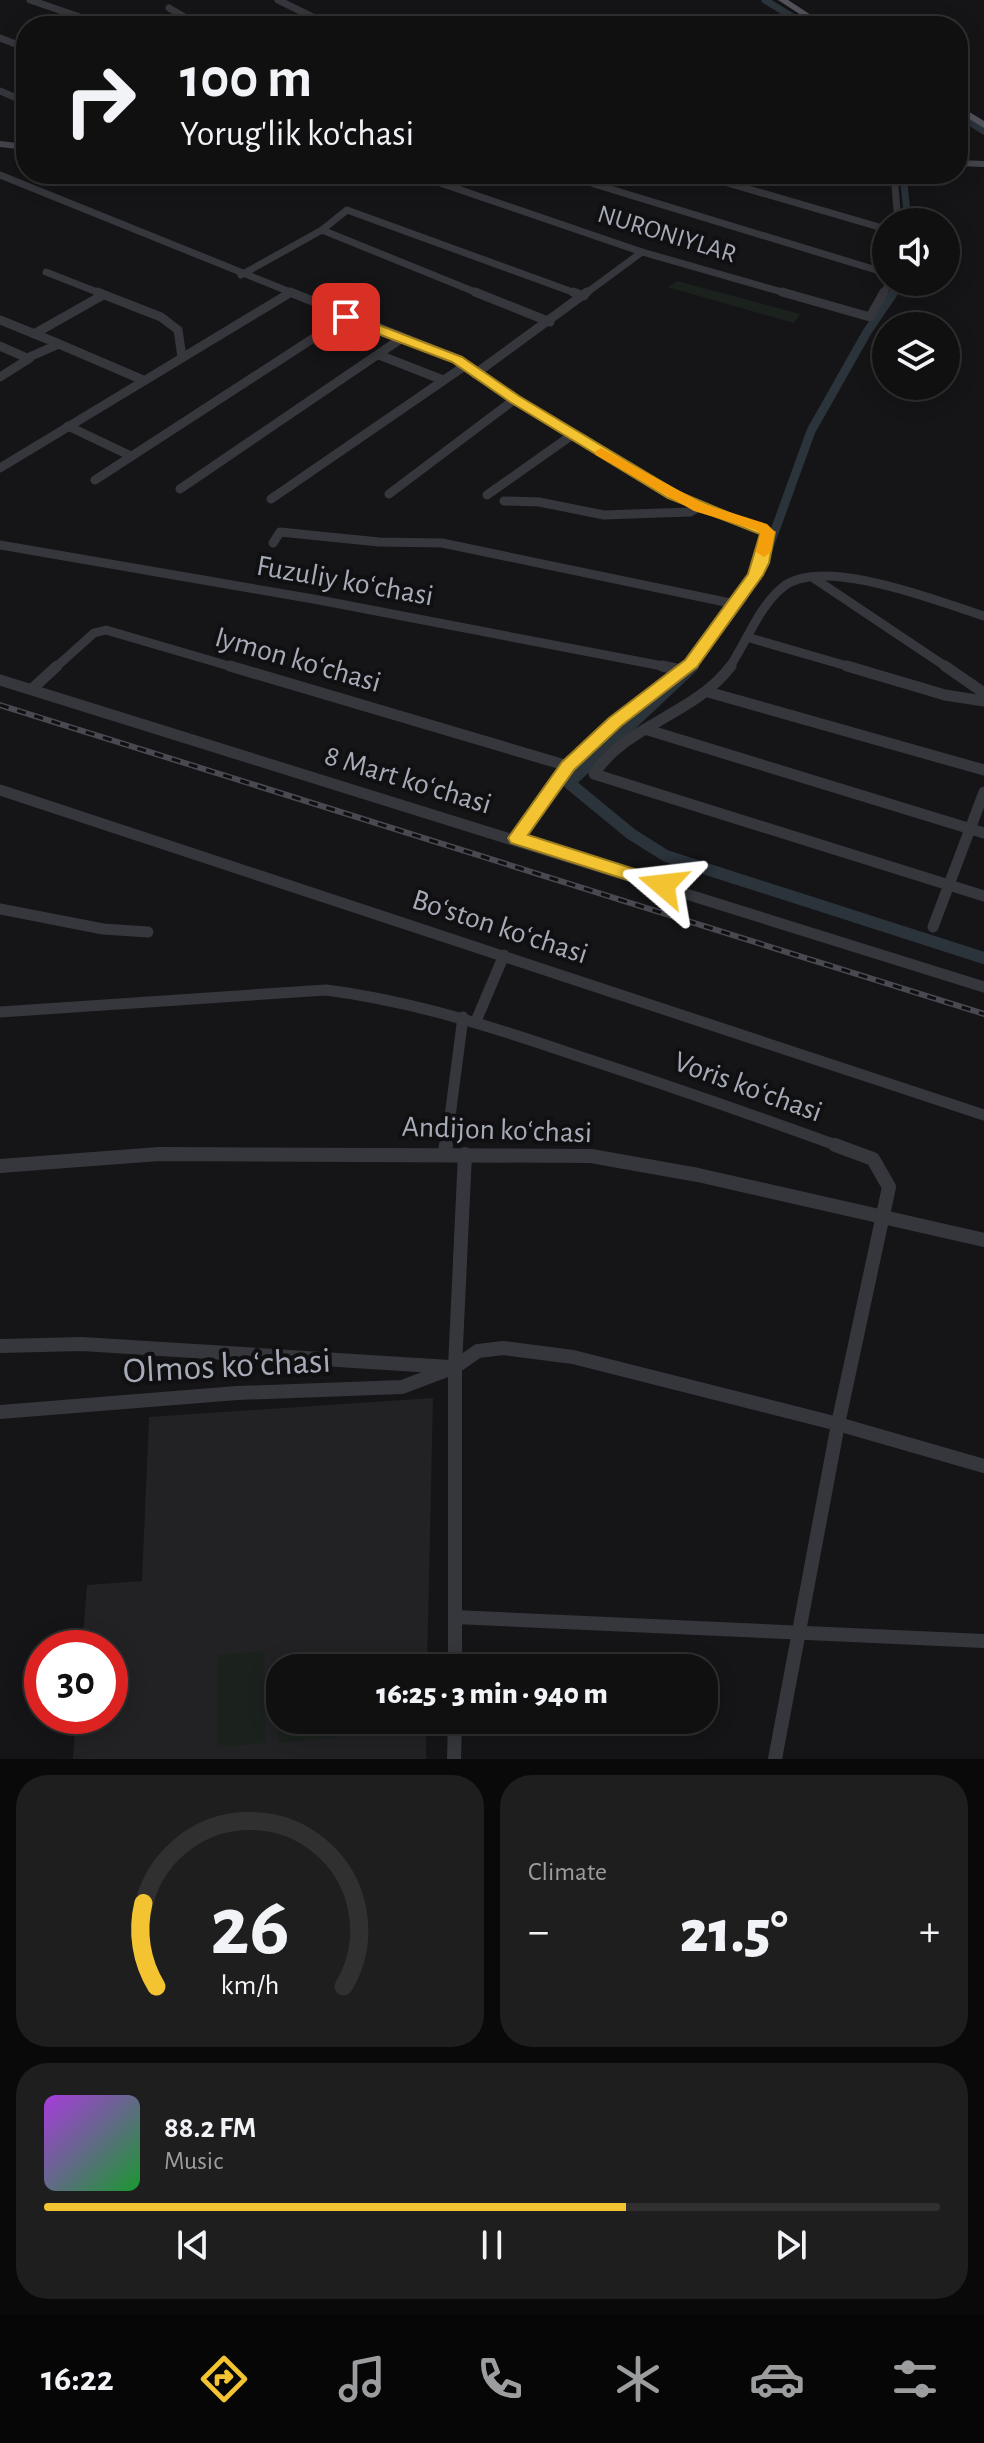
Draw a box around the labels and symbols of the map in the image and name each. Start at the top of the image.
street label: NURONIYLAR [595,201,739,267]
pin [312,283,380,351]
street label: Fuzuliy koʻchasi [254,551,436,611]
street label: Iymon koʻchasi [212,622,384,698]
street label: 8 Mart koʻchasi [321,740,495,820]
position arrow [621,843,705,927]
street label: Boʻston koʻchasi [408,884,592,970]
street label: Voris koʻchasi [670,1046,826,1128]
street label: Andijon koʻchasi [401,1112,593,1148]
street label: Olmos koʻchasi [122,1343,332,1389]
speed limit sign: 30 [24,1630,128,1734]

